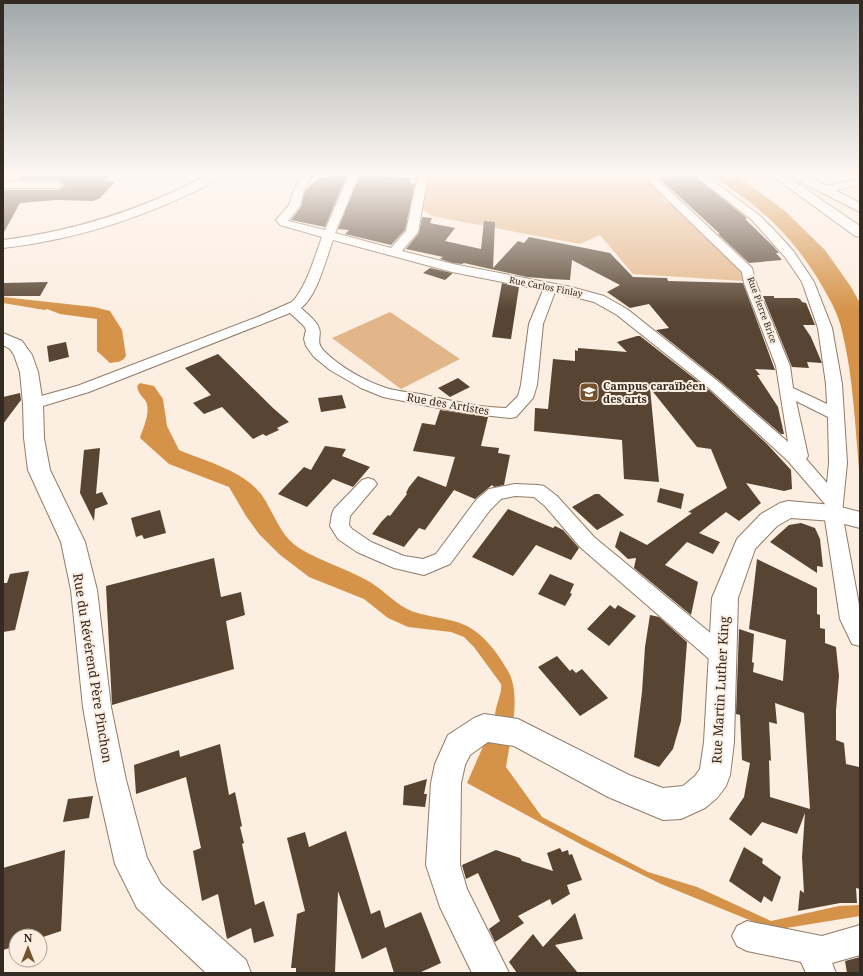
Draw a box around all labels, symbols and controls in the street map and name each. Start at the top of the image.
street label: Rue Carlos Finlay [508,273,585,300]
street label: Rue Pierre Brice [744,275,781,345]
place label: Campus caraïbéen des arts [603,378,707,406]
school or university icon: Campus caraïbéen des arts [578,381,600,403]
street label: Rue des Artistes [406,389,490,418]
street label: Rue du Révérend Père Pinchon [69,572,117,765]
street label: Rue Martin Luther King [707,616,733,764]
north arrow [8,928,48,968]
text: N [24,930,33,945]

